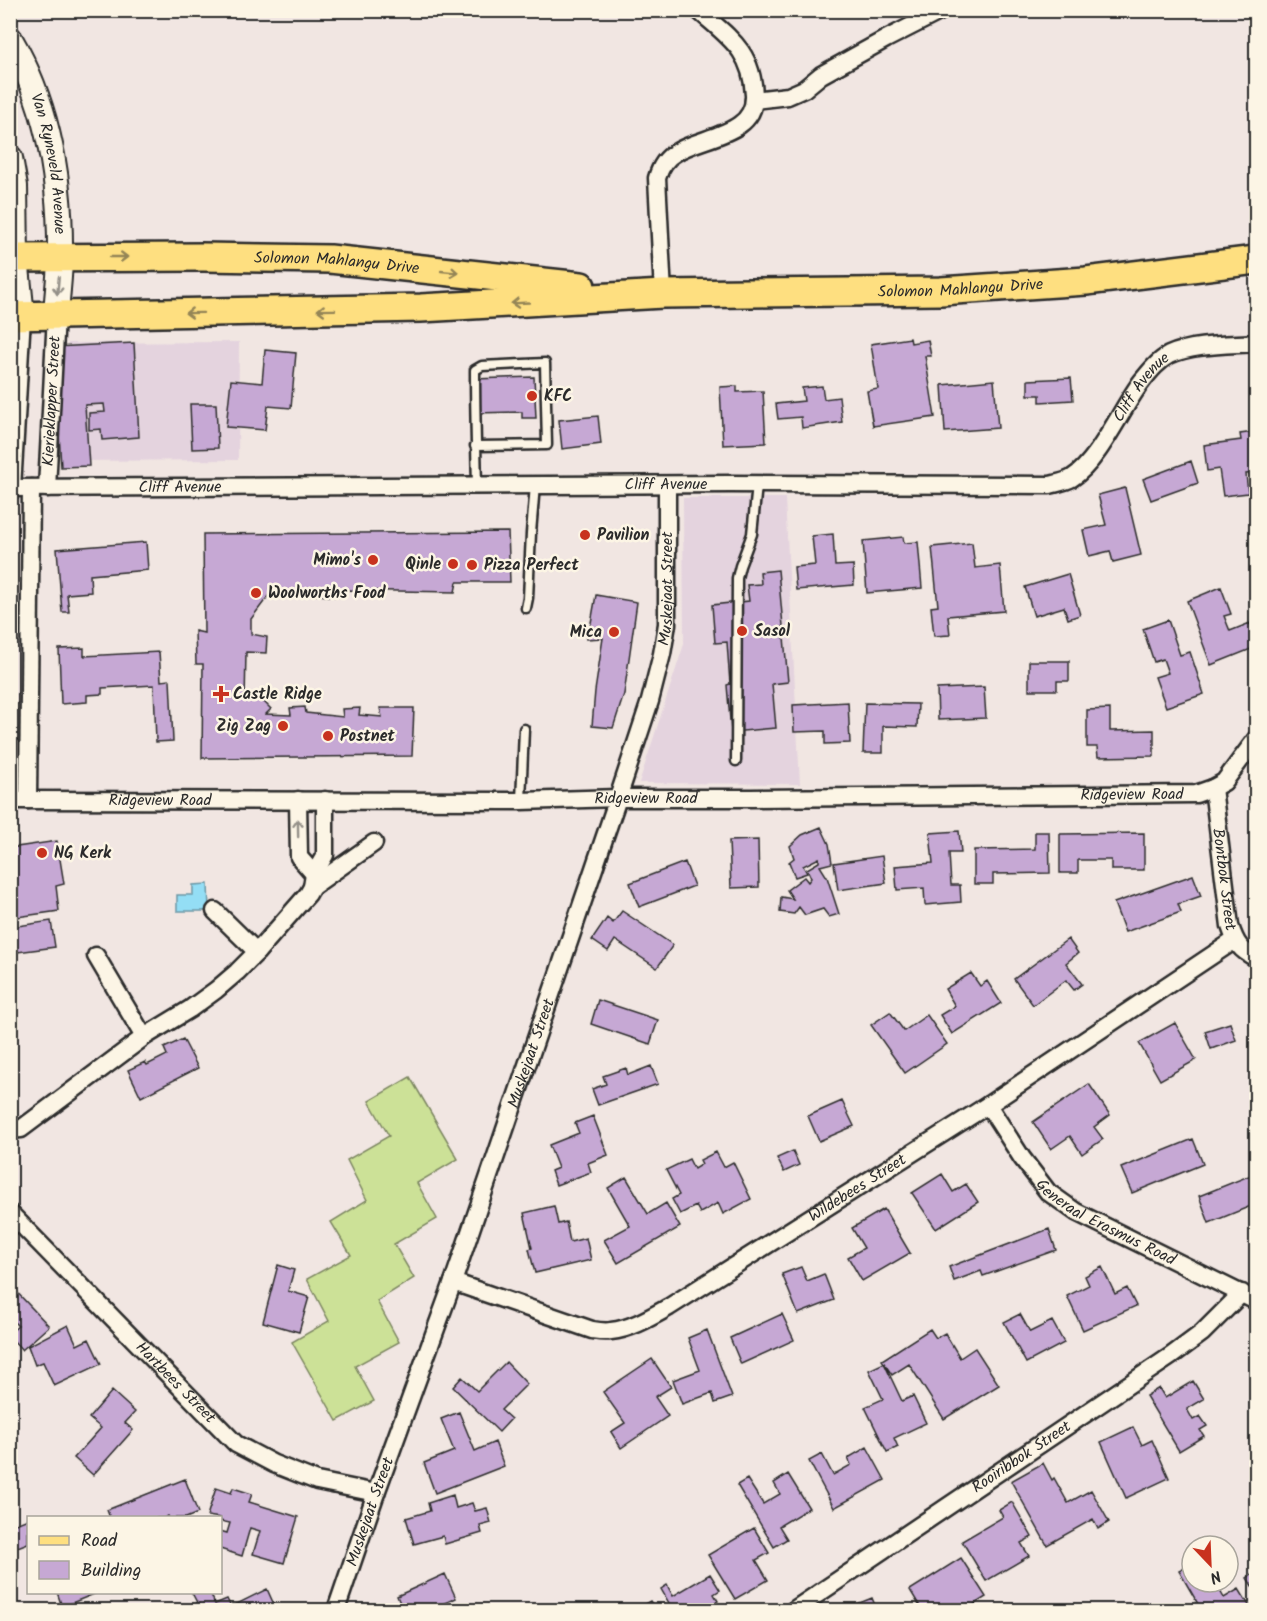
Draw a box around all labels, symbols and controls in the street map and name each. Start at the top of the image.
street label: Van Ryneveld Avenue [24,90,72,235]
street label: Solomon Mahlangu Drive [254,245,421,281]
one-way arrow [109,251,129,263]
one-way arrow [440,267,459,278]
street label: Solomon Mahlangu Drive [878,271,1044,304]
one-way arrow [52,276,63,296]
one-way arrow [511,297,531,308]
one-way arrow [316,305,336,316]
one-way arrow [184,307,204,319]
street label: Kierieklapper Street [36,334,67,467]
street label: Cliff Avenue [1106,346,1174,427]
place label: KFC [544,384,572,409]
marker: KFC [525,389,539,403]
street label: Cliff Avenue [624,472,708,497]
street label: Cliff Avenue [138,474,222,500]
place label: Pavilion [597,523,650,548]
marker: Pavilion [578,528,592,542]
street label: Muskejaat Street [651,531,680,648]
place label: Mimo's [313,548,362,573]
place label: Qinle [405,552,441,577]
marker: Mimo's [366,553,380,567]
place label: Pizza Perfect [484,553,580,578]
marker: Qinle [446,557,460,571]
marker: Pizza Perfect [465,558,479,572]
place label: Woolworths Food [268,581,386,606]
marker: Woolworths Food [249,586,263,600]
place label: Sasol [754,619,791,644]
place label: Mica [570,620,602,645]
marker: Sasol [735,624,749,638]
marker: Mica [607,625,621,639]
place label: Castle Ridge [233,682,322,707]
marker: Castle Ridge [214,687,228,701]
place label: Zig Zag [216,714,271,739]
marker: Zig Zag [276,719,290,733]
place label: Postnet [340,724,395,749]
marker: Postnet [321,729,335,743]
street label: Ridgeview Road [1080,782,1185,808]
street label: Ridgeview Road [594,786,698,811]
street label: Ridgeview Road [108,788,213,813]
one-way arrow [293,819,304,839]
street label: Bontbok Street [1206,827,1243,935]
place label: NG Kerk [54,841,112,866]
marker: NG Kerk [35,846,49,860]
street label: Muskejaat Street [501,994,562,1111]
street label: Wildebees Street [803,1147,912,1228]
street label: Generaal Erasmus Road [1030,1173,1181,1272]
street label: Hartbees Street [130,1336,222,1430]
street label: Rooiribbok Street [966,1414,1077,1500]
street label: Muskejaat Street [339,1453,401,1570]
legend [27,1516,222,1594]
text: Road [81,1527,118,1556]
north arrow [1180,1534,1240,1594]
text: Building [81,1557,141,1586]
text: N [1206,1563,1225,1590]

